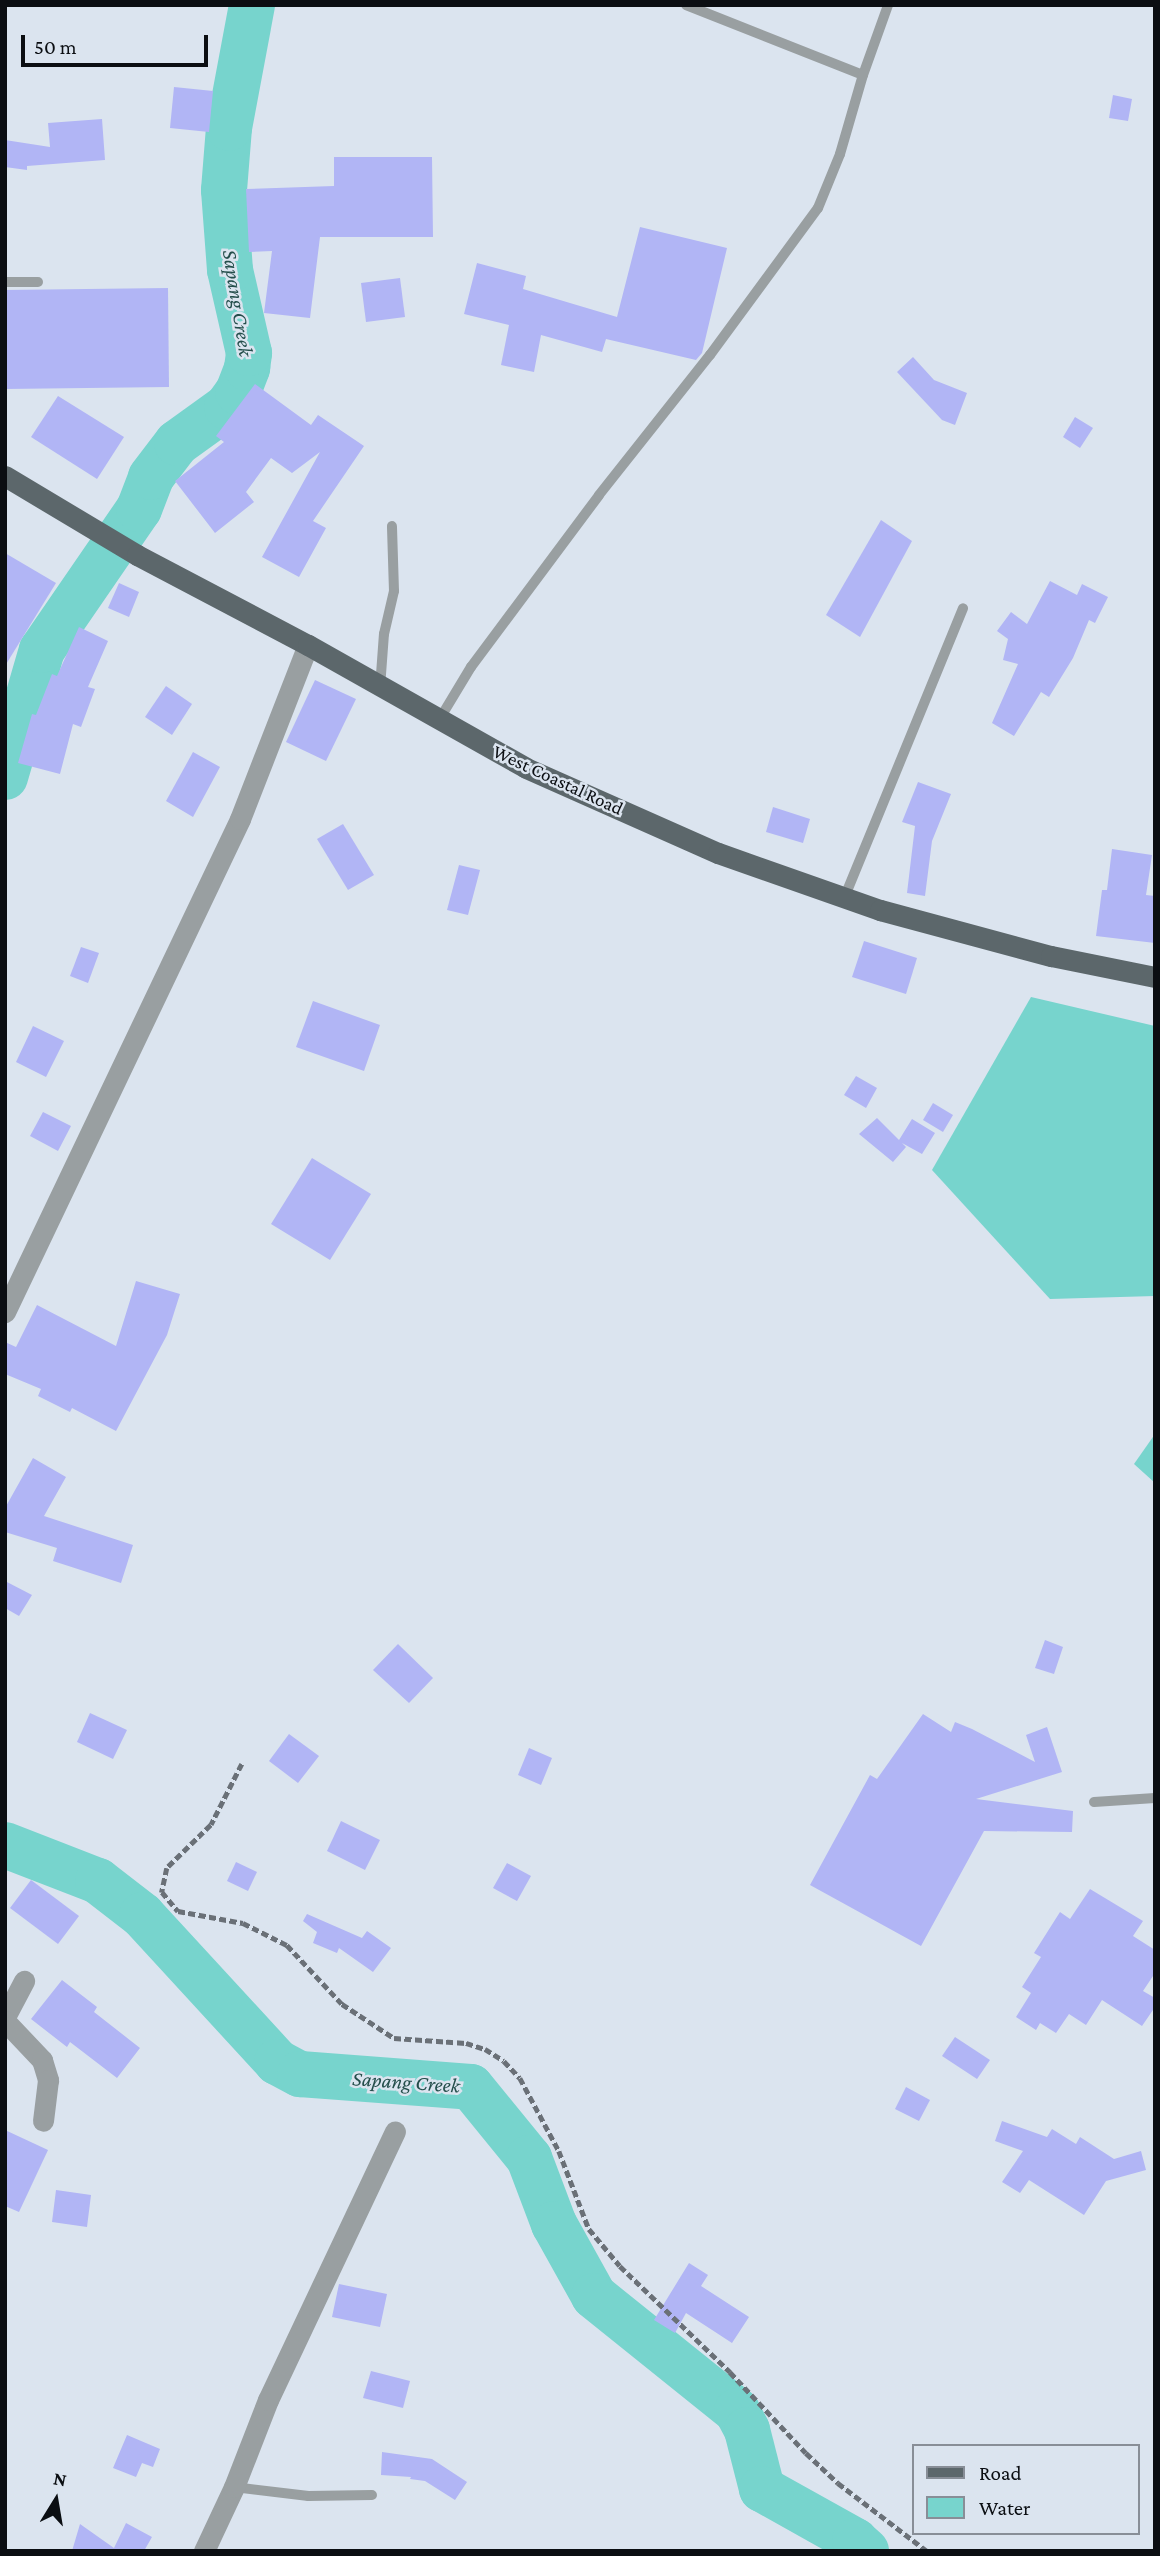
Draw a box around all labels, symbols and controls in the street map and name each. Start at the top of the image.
scale bar [24,21,212,65]
text: 50 m [34,35,77,59]
water label: Sapang Creek [217,248,259,358]
street label: West Coastal Road [489,740,627,820]
water label: Sapang Creek [351,2066,461,2098]
legend [912,2444,1139,2535]
text: Road [979,2461,1022,2485]
north arrow [21,2465,91,2535]
text: N [52,2467,68,2490]
text: Water [979,2496,1031,2520]

